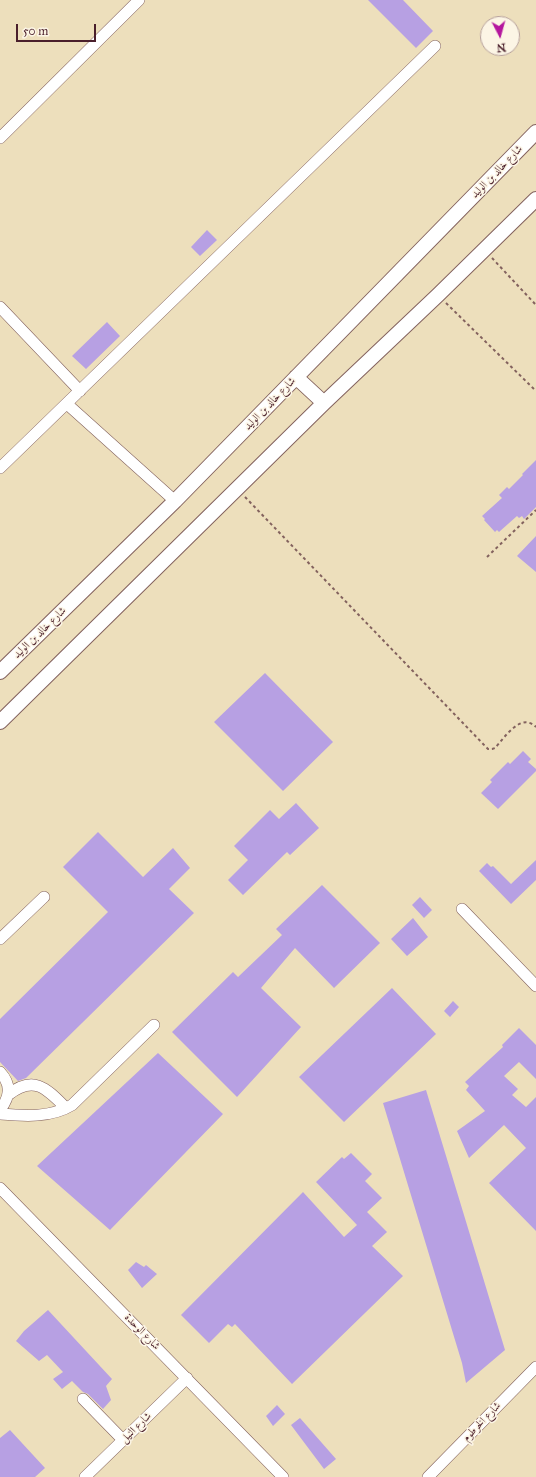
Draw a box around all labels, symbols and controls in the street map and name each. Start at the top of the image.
scale bar [18,16,98,42]
north arrow [480,16,520,56]
text: 50 m [23,24,48,38]
text: N [496,40,507,54]
street label: شارع خالد بن الوليد [468,143,526,201]
street label: شارع خالد بن الوليد [241,375,299,433]
street label: شارع خالد بن الوليد [11,604,69,662]
street label: شارع الوحدة [121,1311,163,1353]
street label: شارع الخرطوم [460,1400,504,1444]
street label: شارع النيل [118,1410,154,1446]

